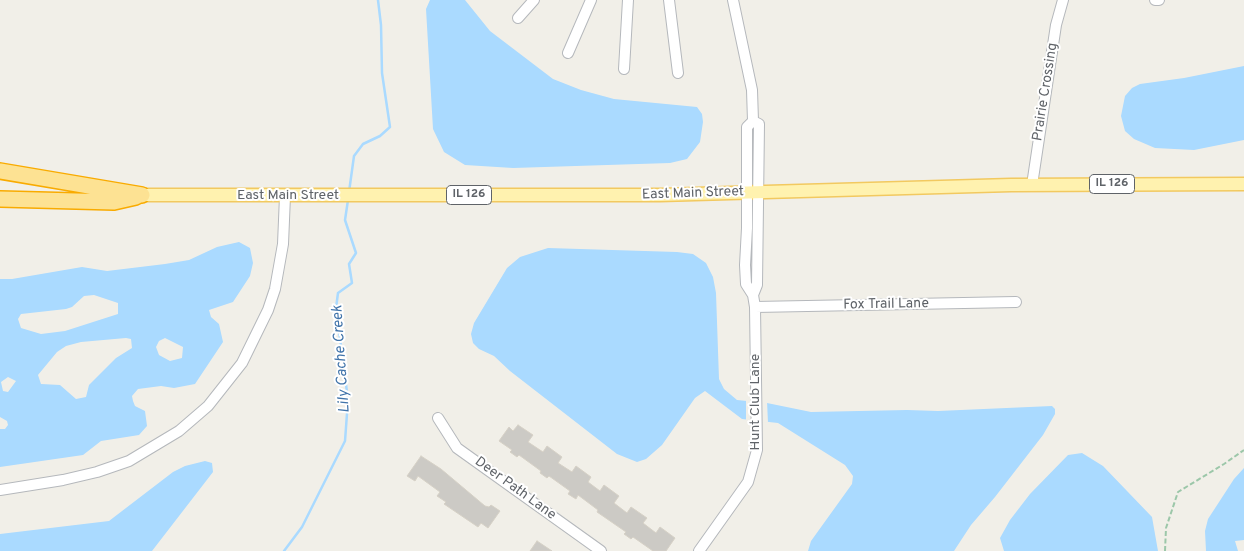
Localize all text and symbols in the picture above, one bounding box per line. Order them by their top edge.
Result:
street label: Prairie Crossing [1030,42,1062,142]
road number: IL 126 [1090,174,1134,193]
street label: East Main Street [642,184,744,204]
road number: IL 126 [446,186,492,204]
street label: East Main Street [237,188,339,204]
street label: Fox Trail Lane [843,296,929,314]
water label: Lily Cache Creek [329,305,355,413]
street label: Hunt Club Lane [748,354,764,450]
street label: Deer Path Lane [471,454,559,524]

